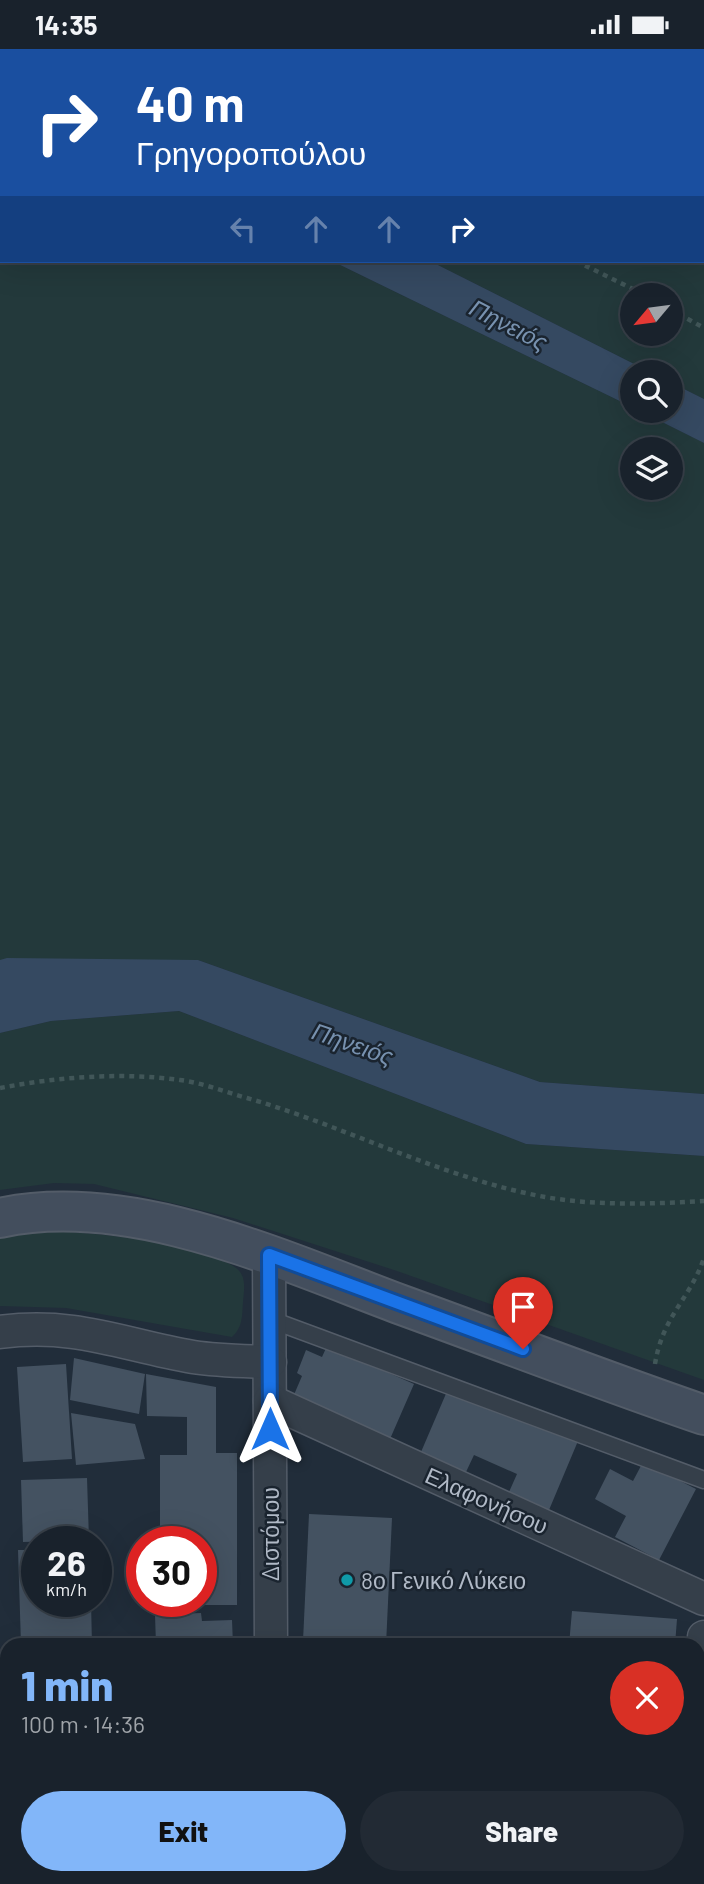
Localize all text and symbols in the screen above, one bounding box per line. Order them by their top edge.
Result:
text: 14:35 [35,9,97,40]
text: 40 m [136,73,244,132]
icon: right [21,77,112,168]
text: Γρηγοροπούλου [136,133,366,171]
icon: left [224,210,262,248]
icon: ahead [297,210,335,248]
icon: ahead [370,210,408,248]
icon: right [443,210,481,248]
north arrow [620,283,682,347]
map controls [620,283,683,500]
water label: Πηνειός [465,292,553,356]
button: search [620,360,683,423]
button: layers [620,437,683,500]
water label: Πηνειός [309,1016,398,1070]
pin [493,1277,553,1349]
icon: arrive [504,1288,542,1326]
position arrow [233,1392,307,1466]
street label: Ελαφονήσου [421,1460,553,1540]
street label: Διστόμου [256,1487,284,1581]
speed limit sign: 30 [126,1526,217,1617]
text: 26 [47,1541,86,1583]
place label: 8ο Γενικό Λύκειο [361,1566,526,1594]
marker: 8ο Γενικό Λύκειο [339,1572,355,1588]
text: km/h [46,1578,87,1600]
text: 1 min [21,1659,113,1709]
button: close [610,1661,684,1735]
text: 100 m · 14:36 [21,1710,145,1738]
button: Exit [21,1791,346,1871]
button: Share [360,1791,684,1871]

